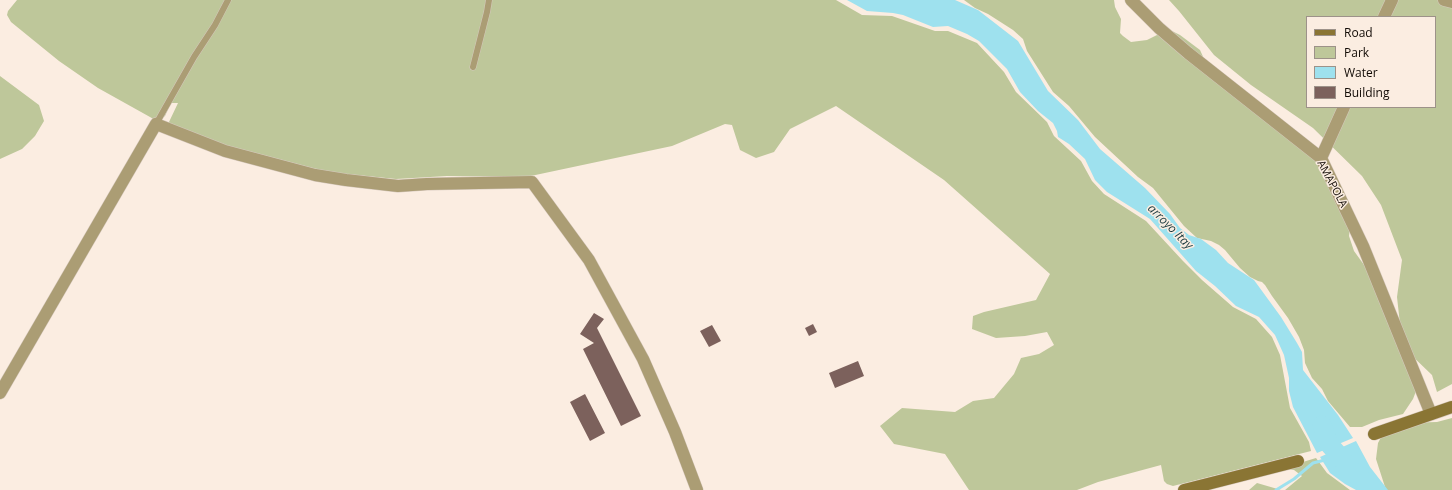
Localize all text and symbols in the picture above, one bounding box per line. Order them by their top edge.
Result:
legend [1306,16,1436,108]
text: Road [1344,24,1373,41]
text: Park [1344,44,1369,61]
text: Water [1344,64,1378,81]
text: Building [1344,84,1389,101]
street label: AMAPOLA [1314,158,1350,210]
water label: arroyo Itay [1144,201,1196,253]

